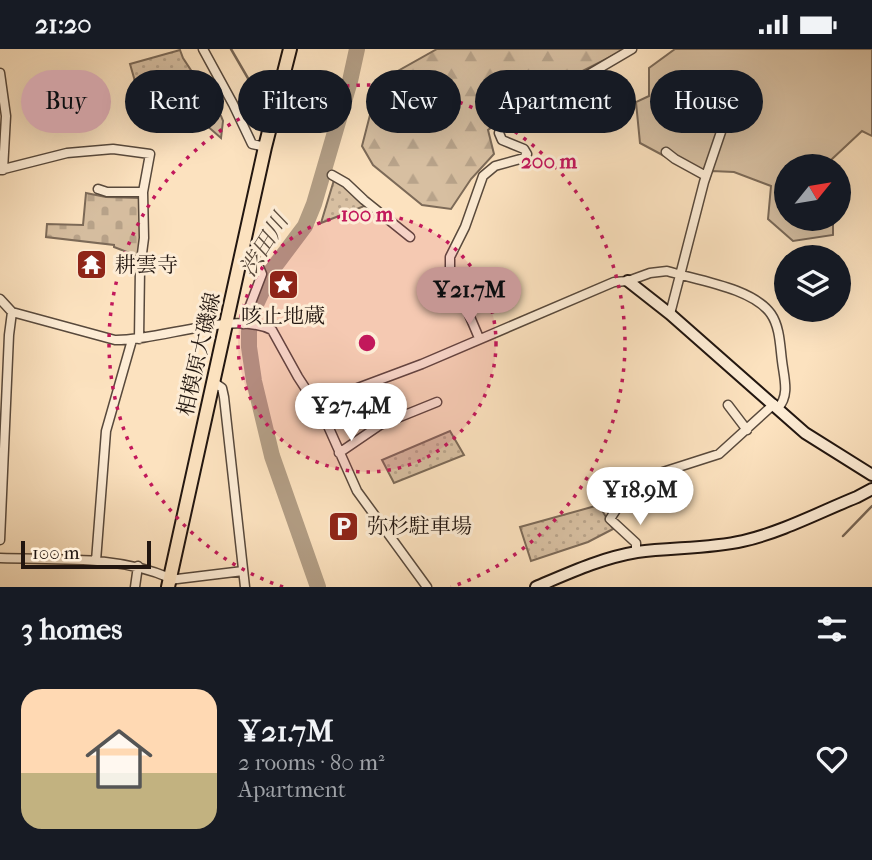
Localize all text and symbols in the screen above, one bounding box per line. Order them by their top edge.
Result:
text: 21:20 [35,9,92,40]
chip: Buy [21,70,111,133]
chip: Rent [125,70,224,133]
chip: Filters [238,70,352,133]
chip: New [366,70,461,133]
chip: Apartment [475,70,636,133]
chip: House [650,70,763,133]
text: 200 m [521,149,578,173]
north arrow [774,154,850,231]
map controls [774,154,851,322]
text: 100 m [341,202,394,226]
water label: 渋田川 [234,206,295,281]
button: layers [774,245,851,322]
temple icon: 耕雲寺 [75,248,109,282]
place label: 耕雲寺 [115,253,178,277]
place icon: 咳止地蔵 [266,267,300,301]
pin: ¥21.7M [412,267,526,327]
text: ¥21.7M [432,276,506,303]
street label: 相模原大磯線 [173,290,225,418]
place label: 咳止地蔵 [241,304,325,328]
centre of rings [355,331,379,355]
pin: ¥27.4M [294,383,408,443]
text: ¥27.4M [311,392,391,419]
pin: ¥18.9M [583,468,697,527]
text: ¥18.9M [603,476,677,503]
parking icon: 弥杉駐車場 [327,509,361,543]
place label: 弥杉駐車場 [367,514,472,538]
scale bar [21,538,150,570]
text: 100 m [32,542,80,564]
icon: filters [813,610,851,648]
text: 3 homes [21,612,122,647]
text: ¥21.7M [238,714,333,749]
icon: home [77,717,161,801]
icon: heart [813,740,851,778]
text: 2 rooms · 80 m² [238,749,385,776]
text: Apartment [238,776,346,803]

